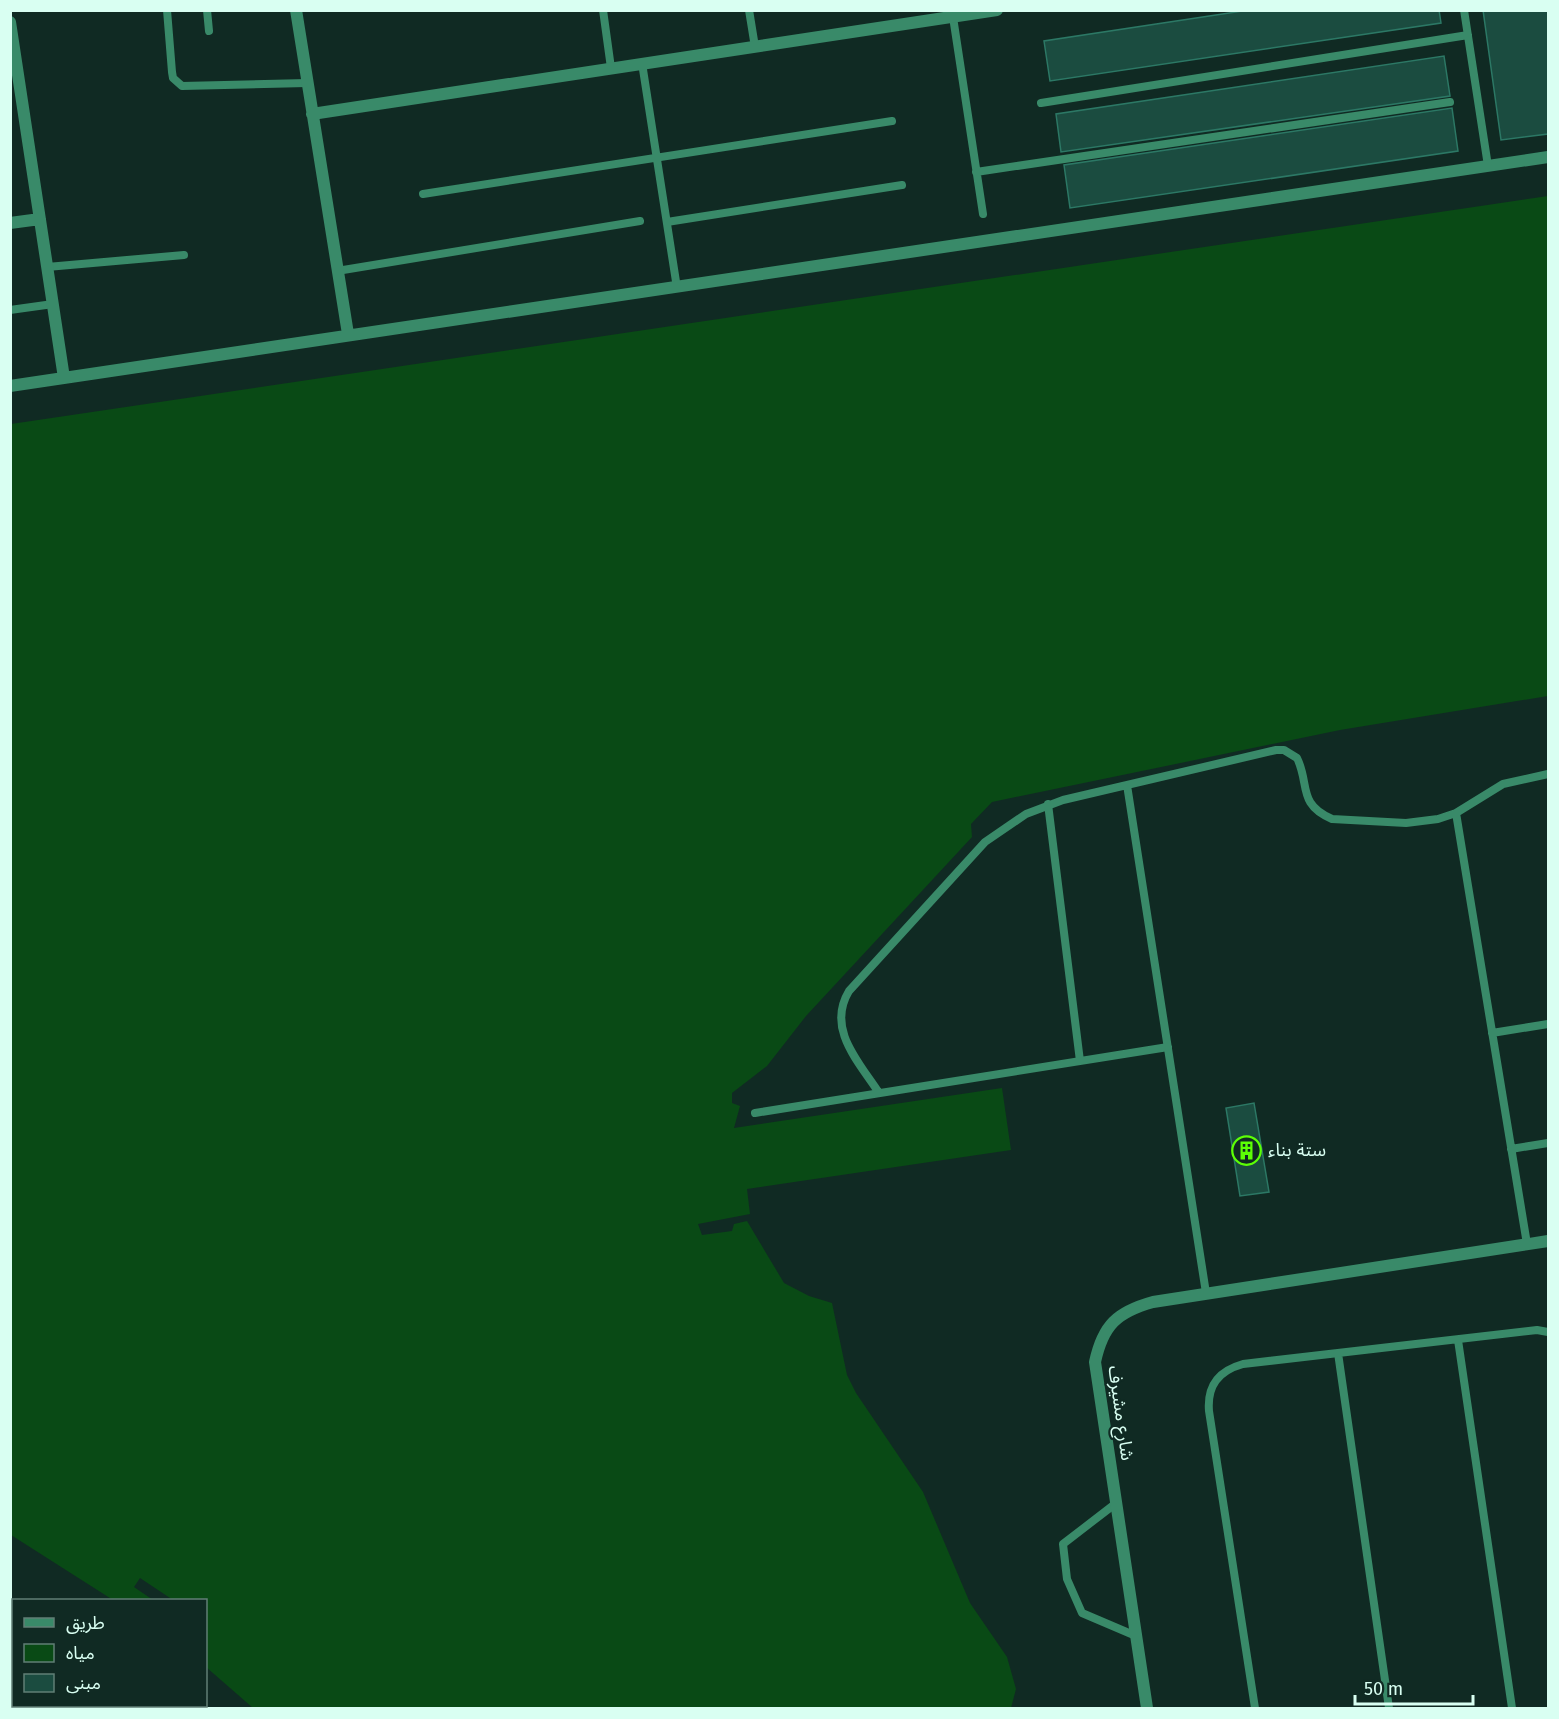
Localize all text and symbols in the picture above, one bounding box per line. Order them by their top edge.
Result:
building icon: ستة بناء [1231,1134,1263,1166]
place label: ستة بناء [1268,1139,1326,1161]
street label: شارع مشيرف [1100,1364,1139,1462]
legend [12,1599,207,1707]
text: طريق [66,1612,105,1634]
text: مياه [66,1642,95,1664]
scale bar [1355,1668,1474,1706]
text: مبنى [66,1672,101,1694]
text: 50 m [1364,1678,1403,1700]

